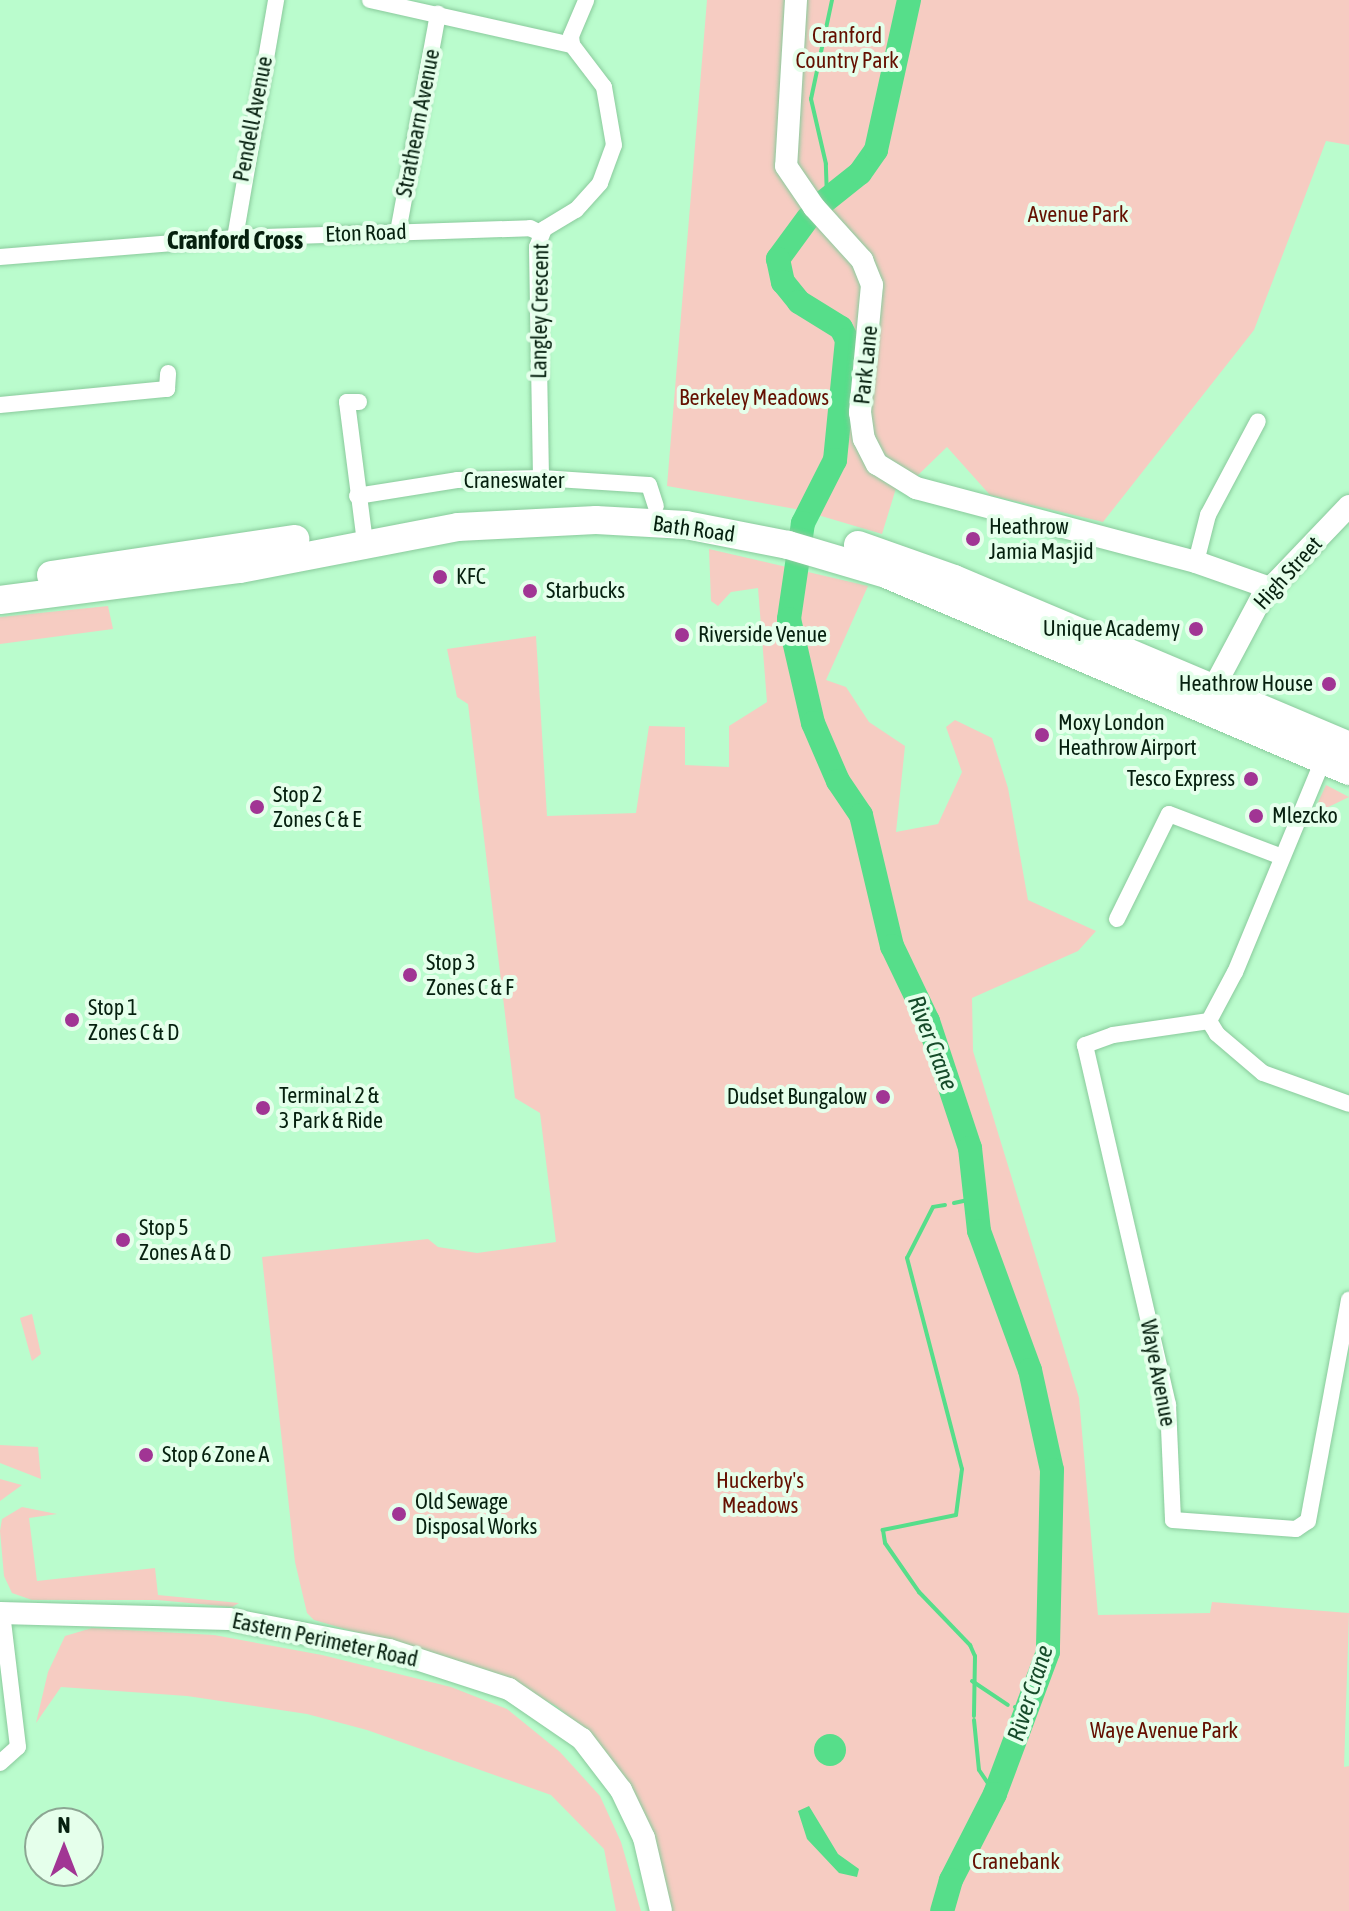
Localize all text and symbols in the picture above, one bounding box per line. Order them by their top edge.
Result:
park label: Cranford Country Park [795,22,899,74]
street label: Strathearn Avenue [391,47,445,199]
street label: Pendell Avenue [228,54,278,184]
park label: Avenue Park [1028,202,1128,228]
street label: Eton Road [325,218,407,248]
district label: Cranford Cross [167,225,303,257]
street label: Langley Crescent [526,243,554,379]
street label: Park Lane [849,324,883,406]
park label: Berkeley Meadows [679,385,829,411]
street label: Craneswater [464,468,564,494]
street label: Bath Road [651,510,737,548]
place label: Heathrow Jamia Masjid [989,513,1094,564]
marker: Heathrow Jamia Masjid [964,530,982,548]
street label: High Street [1248,531,1328,615]
place label: KFC [456,564,486,590]
marker: KFC [431,568,449,586]
place label: Starbucks [546,578,625,604]
marker: Starbucks [521,582,539,600]
place label: Unique Academy [1043,616,1180,642]
marker: Unique Academy [1187,620,1205,638]
place label: Riverside Venue [698,622,827,648]
marker: Riverside Venue [673,626,691,644]
place label: Heathrow House [1179,671,1313,697]
marker: Heathrow House [1320,675,1338,693]
place label: Moxy London Heathrow Airport [1058,709,1196,760]
marker: Moxy London Heathrow Airport [1033,726,1051,744]
place label: Tesco Express [1127,766,1235,792]
marker: Tesco Express [1242,770,1260,788]
place label: Stop 2 Zones C & E [273,781,361,832]
marker: Stop 2 Zones C & E [248,798,266,816]
place label: Mlezcko [1272,803,1338,829]
marker: Mlezcko [1247,807,1265,825]
place label: Stop 3 Zones C & F [426,949,514,1000]
marker: Stop 3 Zones C & F [401,966,419,984]
water label: River Crane [902,991,964,1095]
place label: Stop 1 Zones C & D [88,994,179,1046]
marker: Stop 1 Zones C & D [63,1011,81,1029]
place label: Terminal 2 & 3 Park & Ride [279,1082,383,1134]
place label: Dudset Bungalow [727,1084,867,1110]
marker: Dudset Bungalow [874,1088,892,1106]
marker: Terminal 2 & 3 Park & Ride [254,1099,272,1117]
place label: Stop 5 Zones A & D [139,1214,231,1266]
marker: Stop 5 Zones A & D [114,1231,132,1249]
street label: Waye Avenue [1135,1317,1181,1429]
place label: Stop 6 Zone A [162,1442,269,1468]
marker: Stop 6 Zone A [137,1446,155,1464]
park label: Huckerby's Meadows [716,1467,804,1518]
place label: Old Sewage Disposal Works [415,1488,537,1540]
marker: Old Sewage Disposal Works [390,1505,408,1523]
street label: Eastern Perimeter Road [230,1607,420,1673]
water label: River Crane [1001,1641,1059,1745]
park label: Waye Avenue Park [1090,1718,1238,1744]
north arrow [24,1807,104,1887]
text: N [58,1812,70,1838]
park label: Cranebank [972,1849,1060,1875]

